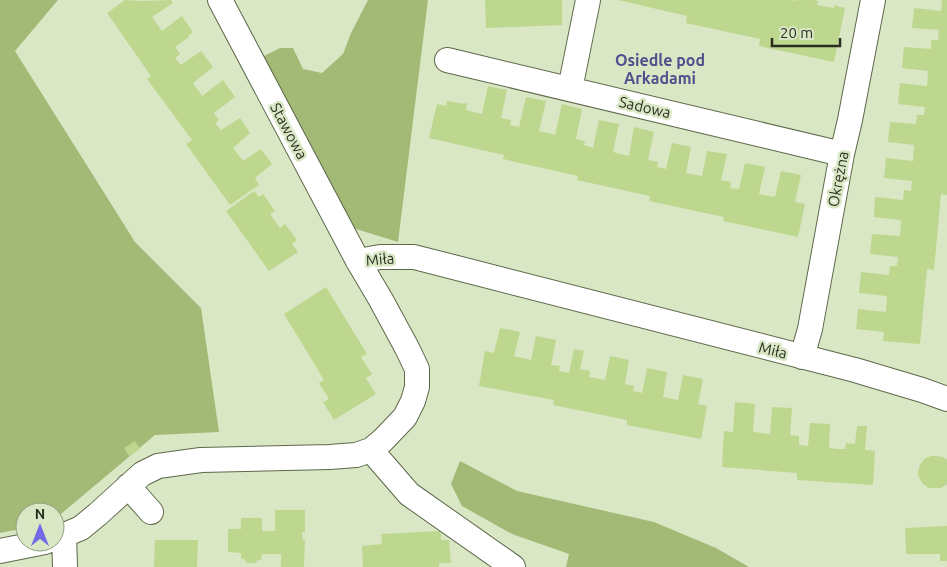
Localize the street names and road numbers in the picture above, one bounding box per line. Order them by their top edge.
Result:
street label: Sadowa [618,93,672,121]
street label: Stawowa [267,100,311,162]
street label: Okrężna [824,150,852,208]
street label: Miła [365,249,395,269]
street label: Miła [757,338,789,362]

